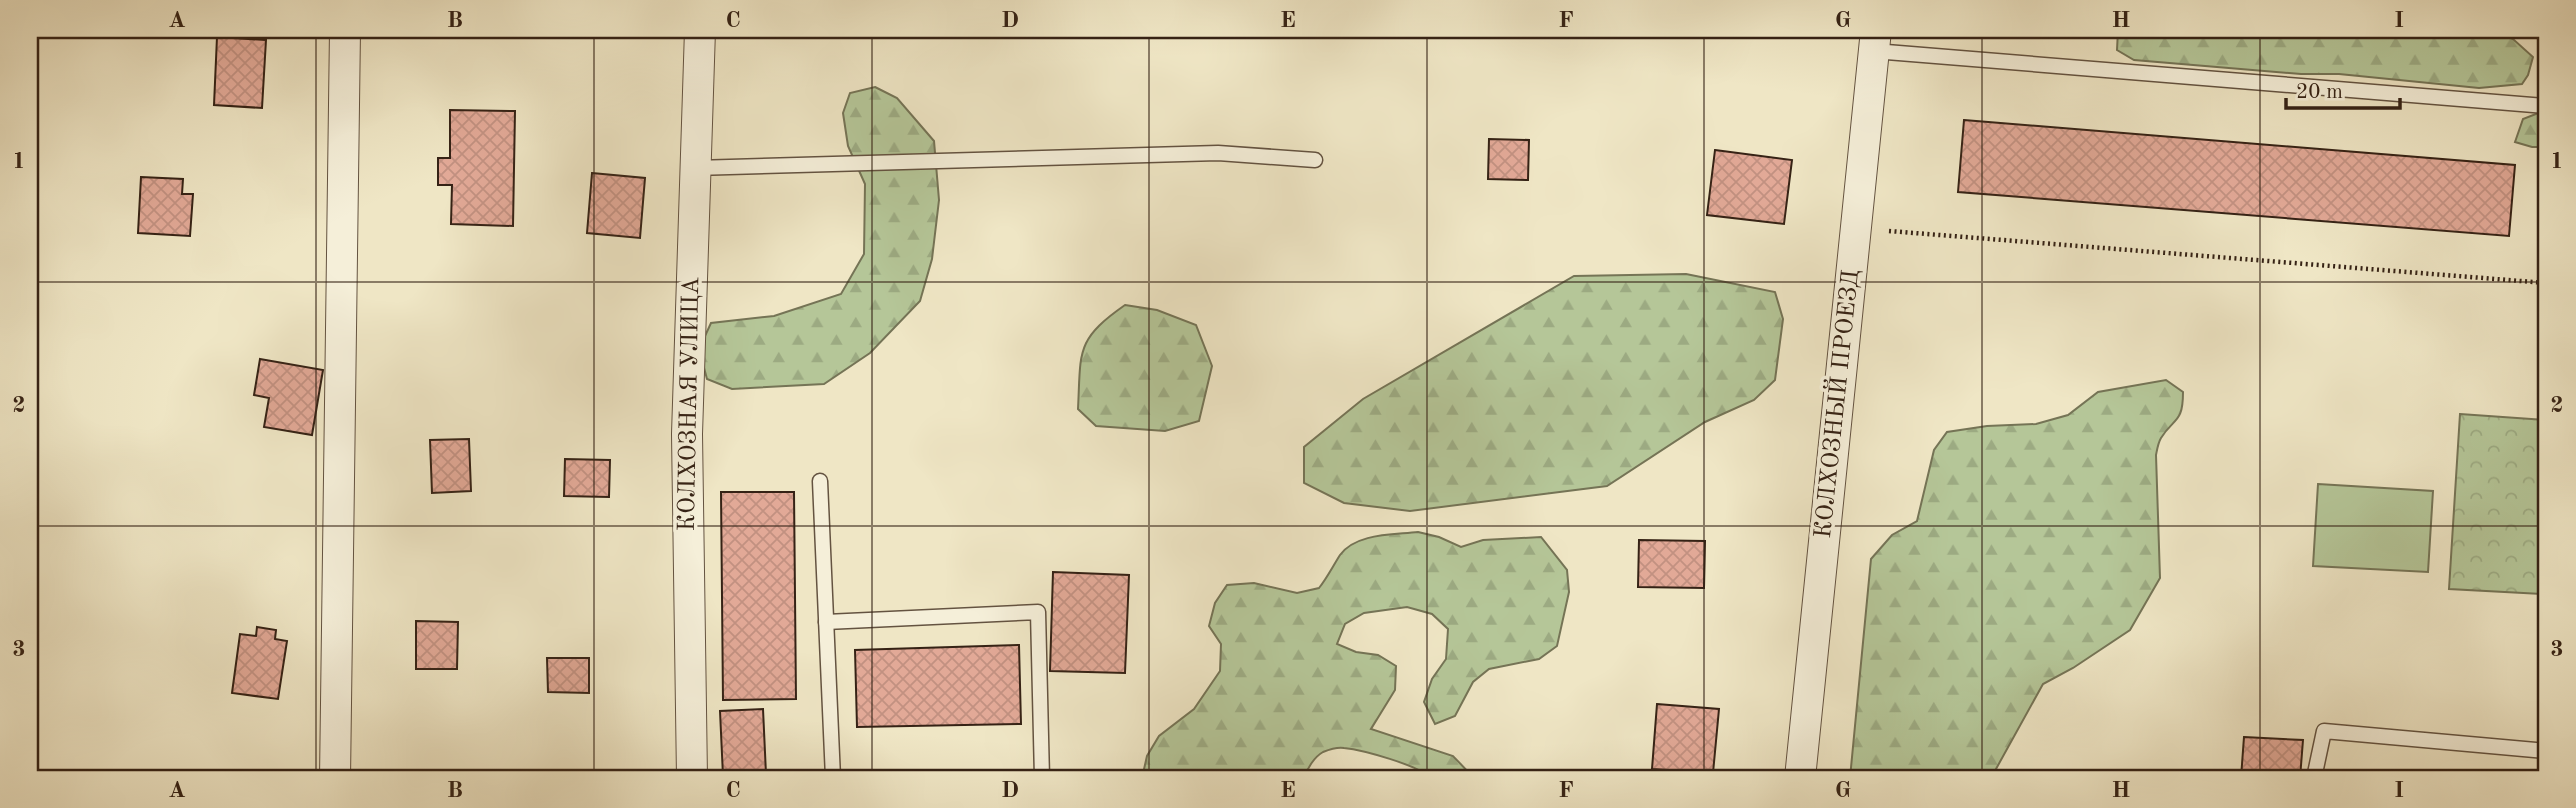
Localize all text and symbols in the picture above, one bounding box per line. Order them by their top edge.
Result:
text: A [168,9,186,32]
text: B [447,9,463,32]
text: C [725,9,741,32]
text: D [1001,9,1019,32]
text: E [1280,9,1296,32]
text: F [1558,9,1574,32]
text: G [1835,9,1851,32]
text: H [2112,9,2130,32]
text: I [2394,9,2404,32]
scale bar [2286,66,2399,110]
text: 20 m [2296,82,2343,103]
text: 1 [12,150,26,173]
text: 1 [2550,150,2564,173]
street label: КОЛХОЗНЫЙ ПРОЕЗД [1807,268,1864,540]
street label: КОЛХОЗНАЯ УЛИЦА [676,276,704,532]
text: 2 [12,394,26,417]
text: 2 [2550,394,2564,417]
text: 3 [12,638,26,661]
text: 3 [2550,638,2564,661]
text: A [168,779,186,802]
text: B [447,779,463,802]
text: C [725,779,741,802]
text: D [1001,779,1019,802]
text: E [1280,779,1296,802]
text: F [1558,779,1574,802]
text: G [1835,779,1851,802]
text: H [2112,779,2130,802]
text: I [2394,779,2404,802]

